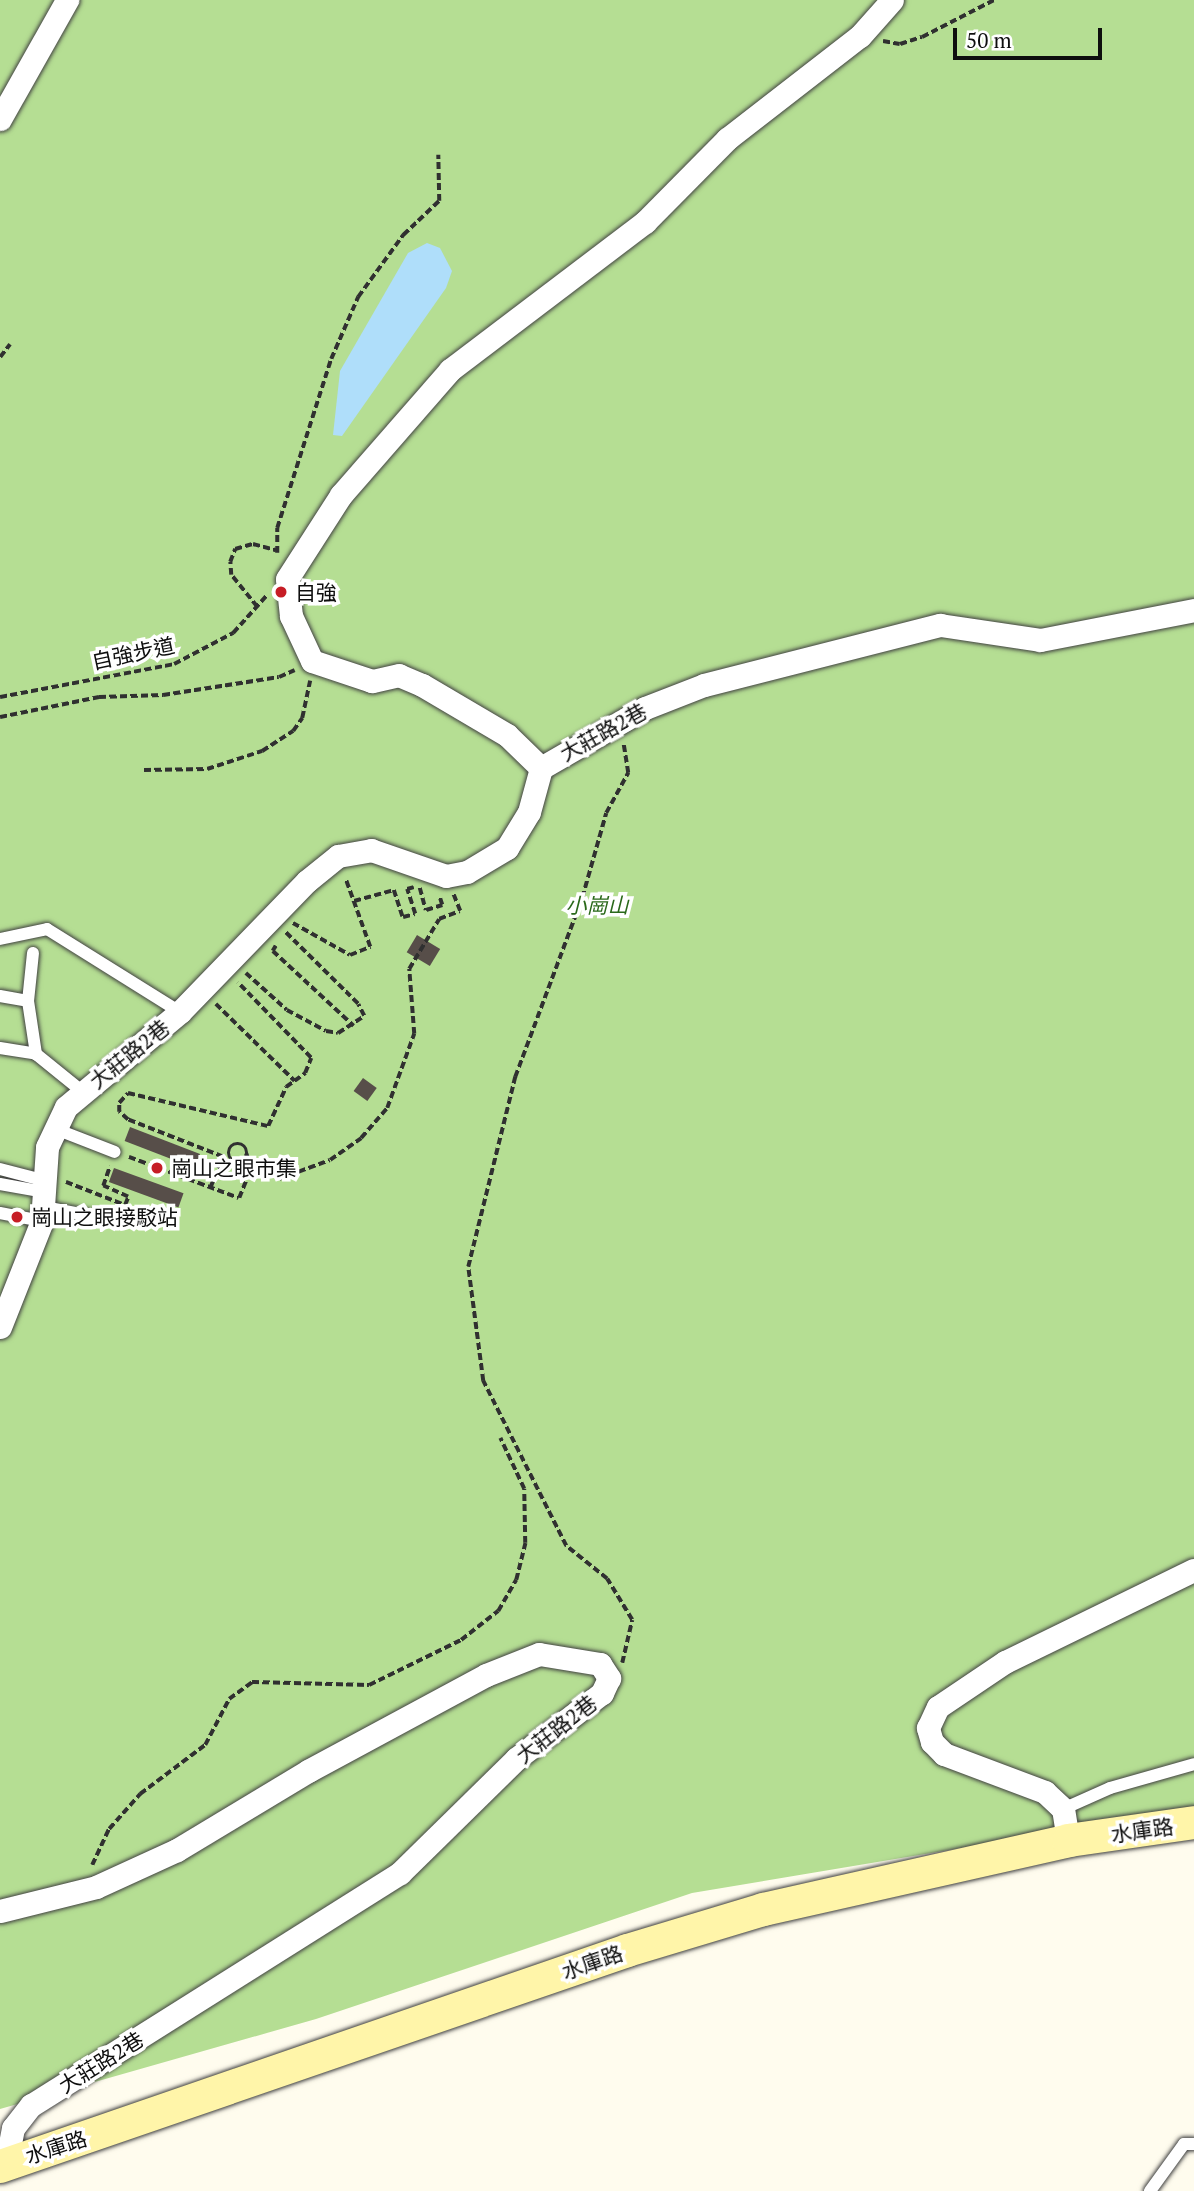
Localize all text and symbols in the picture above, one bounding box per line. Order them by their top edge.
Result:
scale bar [956,14,1105,58]
text: 50 m [966,26,1012,54]
place label: 自強 [295,579,337,605]
marker: 自強 [273,584,289,600]
street label: 自強步道 [89,632,177,674]
street label: 大莊路2巷 [555,698,651,766]
park label: 小崗山 [566,892,628,918]
street label: 大莊路2巷 [84,1014,174,1094]
place label: 崗山之眼市集 [171,1155,297,1181]
marker: 崗山之眼市集 [149,1160,165,1176]
place label: 崗山之眼接駁站 [31,1204,178,1230]
marker: 崗山之眼接駁站 [9,1209,25,1225]
street label: 大莊路2巷 [511,1690,601,1768]
street label: 水庫路 [1109,1813,1175,1847]
street label: 水庫路 [558,1940,626,1984]
street label: 大莊路2巷 [54,2026,148,2098]
street label: 水庫路 [22,2125,90,2169]

